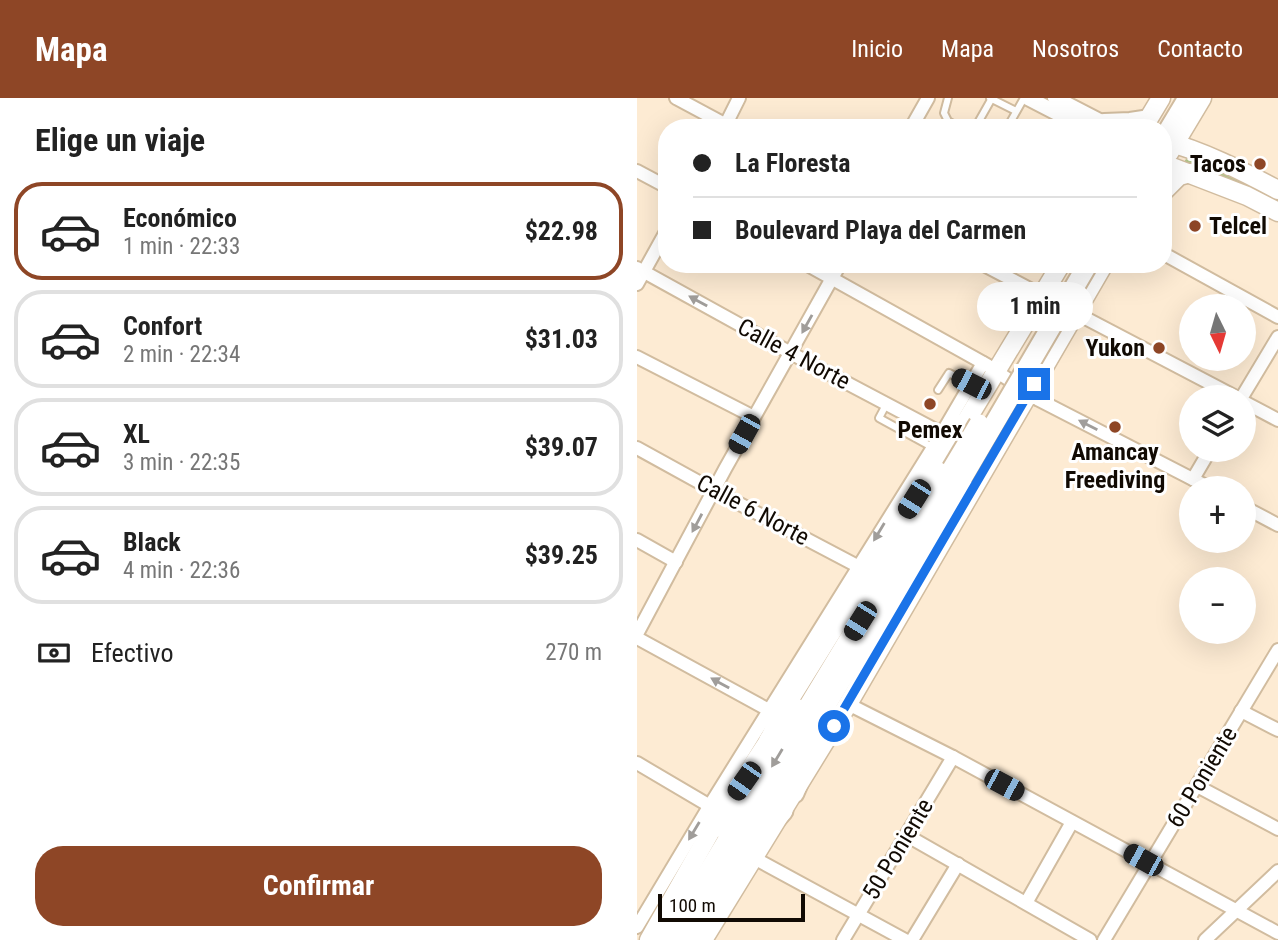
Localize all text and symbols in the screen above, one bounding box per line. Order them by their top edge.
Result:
text: Mapa [35,30,107,69]
text: Inicio [851,35,903,63]
text: Mapa [941,35,994,63]
text: Nosotros [1032,35,1119,63]
text: Contacto [1157,35,1243,63]
text: Elige un viaje [35,121,205,159]
text: La Floresta [735,148,850,178]
place label: Tacos [1190,150,1246,178]
marker: Tacos [1252,156,1268,172]
icon: car [39,200,102,263]
text: Económico [123,203,237,233]
place label: Telcel [1209,212,1267,240]
text: Boulevard Playa del Carmen [735,215,1026,245]
text: $22.98 [525,216,598,246]
marker: Telcel [1187,218,1203,234]
text: 1 min · 22:33 [123,233,240,260]
callout: 1 min [976,282,1092,331]
text: 1 min [1009,293,1061,320]
north arrow [1179,294,1257,371]
map controls [1179,294,1256,644]
one-way arrow [688,295,708,307]
icon: car [39,308,102,371]
text: Confort [123,311,202,341]
street label: Calle 4 Norte [733,313,855,395]
one-way arrow [801,314,813,334]
text: $31.03 [525,324,598,354]
place label: Yukon [1085,334,1145,362]
marker: Yukon [1151,340,1167,356]
text: 2 min · 22:34 [123,341,240,368]
car [948,365,995,403]
route end [1018,368,1050,400]
button: layers [1179,385,1256,462]
marker: Pemex [922,396,938,412]
car [725,411,764,457]
icon: car [39,416,102,479]
place label: Pemex [897,416,963,444]
text: XL [123,419,150,449]
one-way arrow [1078,419,1098,431]
marker: Amancay Freediving [1107,419,1123,435]
text: $39.07 [525,432,598,462]
place label: Amancay Freediving [1065,438,1165,494]
text: 3 min · 22:35 [123,449,240,476]
street label: Calle 6 Norte [692,469,814,551]
car [894,476,935,522]
button: + [1179,476,1256,553]
one-way arrow [691,513,703,533]
one-way arrow [873,522,886,541]
icon: car [39,524,102,587]
text: Black [123,527,181,557]
text: $39.25 [525,540,598,570]
text: 4 min · 22:36 [123,557,240,584]
button: − [1179,567,1256,644]
car [840,598,881,644]
icon: cash [35,634,73,672]
text: Efectivo [91,638,173,668]
text: 270 m [545,639,602,666]
one-way arrow [710,677,730,689]
route start [818,710,850,742]
street label: 60 Poniente [1161,721,1243,833]
one-way arrow [770,748,783,767]
car [724,758,765,804]
car [981,766,1028,804]
street label: 50 Poniente [857,793,939,905]
one-way arrow [688,821,700,840]
car [1120,841,1167,879]
button: Confirmar [35,846,602,926]
scale bar [658,891,805,923]
text: 100 m [669,894,716,917]

